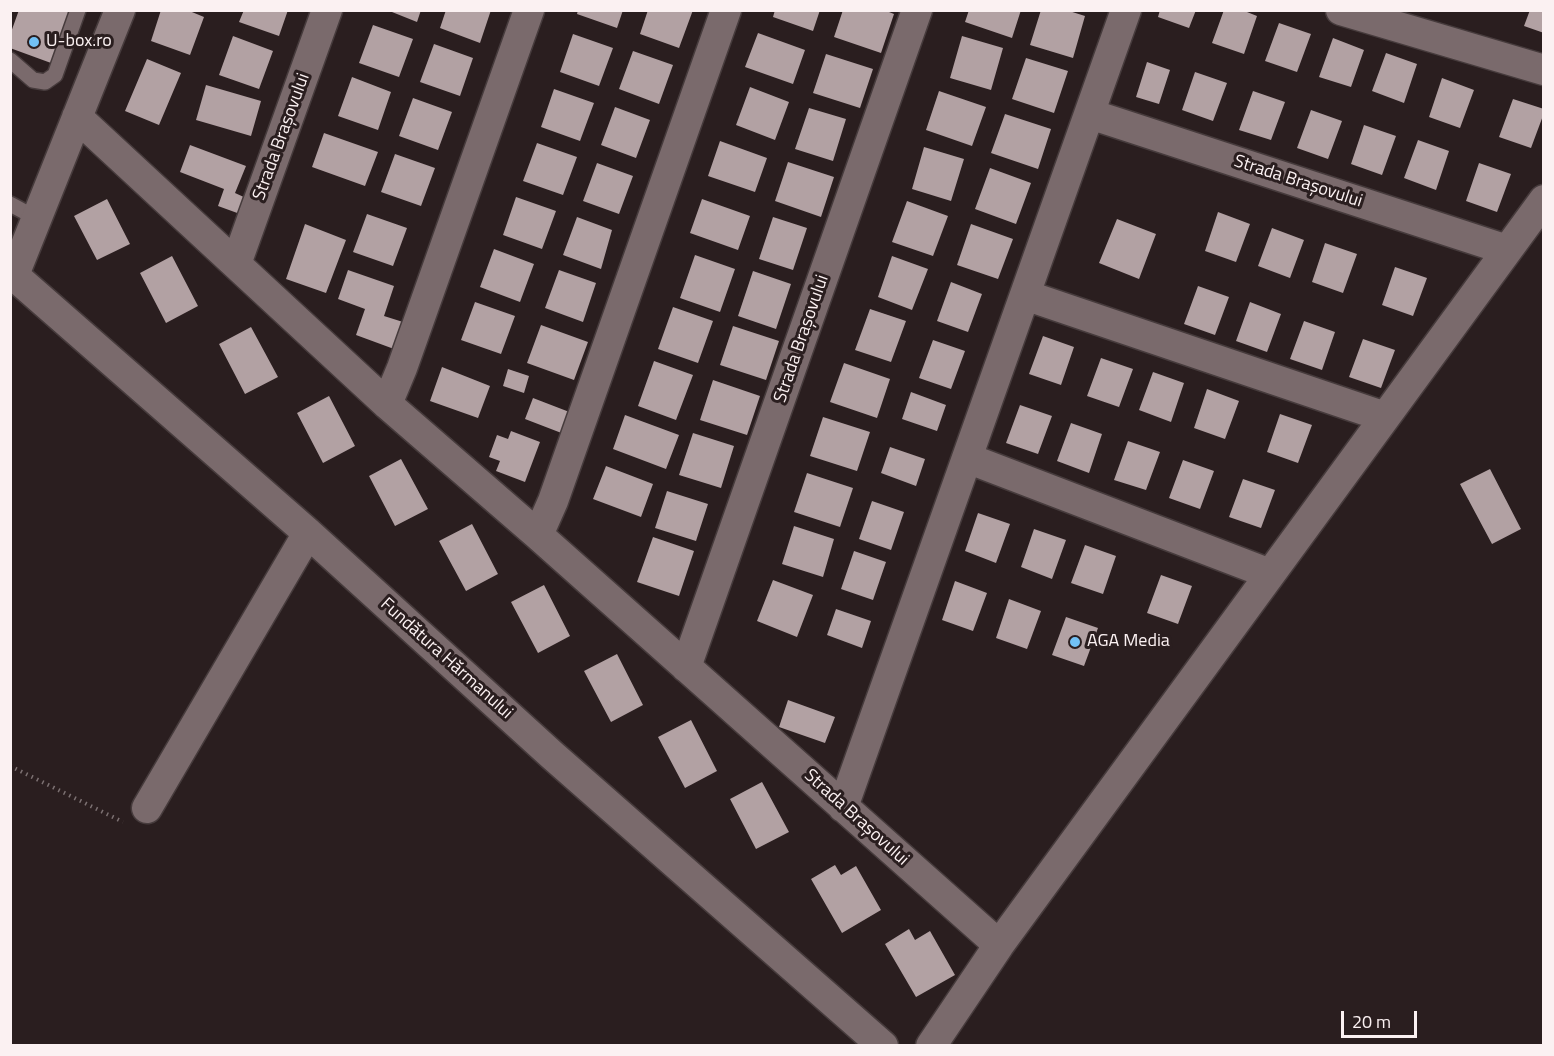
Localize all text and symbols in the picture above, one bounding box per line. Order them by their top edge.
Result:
place label: U-box.ro [46,31,112,53]
marker: U-box.ro [27,35,41,49]
street label: Strada Brașovului [249,71,315,203]
street label: Strada Brașovului [1231,151,1365,213]
street label: Strada Brașovului [770,272,834,406]
street label: Fundătura Hărmanului [375,594,517,724]
place label: AGA Media [1087,631,1170,653]
marker: AGA Media [1068,635,1082,649]
street label: Strada Brașovului [799,765,913,871]
scale bar [1344,999,1420,1037]
text: 20 m [1352,1008,1391,1035]

